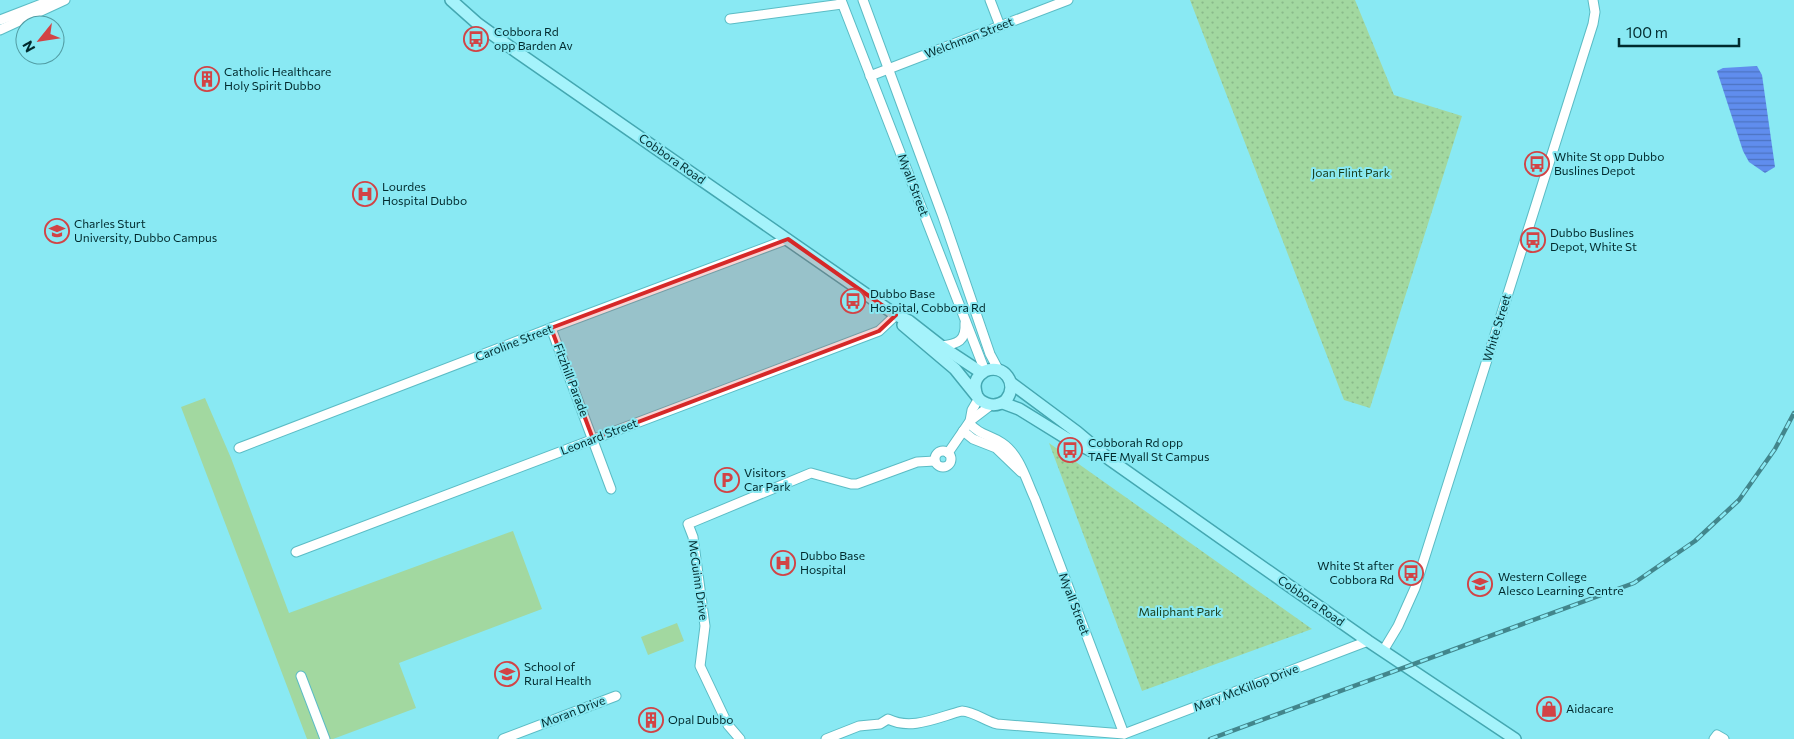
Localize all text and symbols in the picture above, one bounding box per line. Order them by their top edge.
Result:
street label: Welchman Street [923,14,1015,60]
north arrow [15,15,65,65]
scale bar [1619,15,1739,47]
text: 100 m [1626,23,1668,41]
place label: Cobbora Rd opp Barden Av [494,24,573,52]
bus stop icon: Cobbora Rd opp Barden Av [463,26,489,52]
text: N [18,38,38,56]
place label: Catholic Healthcare Holy Spirit Dubbo [224,64,331,92]
building icon: Catholic Healthcare Holy Spirit Dubbo [194,66,220,92]
street label: Cobbora Road [637,130,709,186]
place label: White St opp Dubbo Buslines Depot [1554,149,1664,177]
street label: Myall Street [896,151,932,218]
bus stop icon: White St opp Dubbo Buslines Depot [1524,151,1550,177]
park label: Joan Flint Park [1312,165,1391,180]
place label: Lourdes Hospital Dubbo [382,179,467,207]
hospital icon: Lourdes Hospital Dubbo [352,181,378,207]
place label: Charles Sturt University, Dubbo Campus [74,216,217,244]
school or university icon: Charles Sturt University, Dubbo Campus [44,218,70,244]
place label: Dubbo Buslines Depot, White St [1550,225,1637,253]
bus stop icon: Dubbo Buslines Depot, White St [1520,227,1546,253]
place label: Dubbo Base Hospital, Cobbora Rd [870,286,986,314]
bus stop icon: Dubbo Base Hospital, Cobbora Rd [840,288,866,314]
street label: White Street [1479,292,1513,363]
street label: Caroline Street [473,321,554,363]
street label: Fitzhill Parade [552,341,592,418]
street label: Leonard Street [558,415,639,457]
place label: Cobborah Rd opp TAFE Myall St Campus [1088,435,1209,463]
bus stop icon: Cobborah Rd opp TAFE Myall St Campus [1057,437,1083,463]
place label: Visitors Car Park [744,465,791,493]
parking icon: Visitors Car Park [714,467,740,493]
street label: McGuinn Drive [686,539,712,621]
place label: Dubbo Base Hospital [800,548,865,576]
hospital icon: Dubbo Base Hospital [770,550,796,576]
place label: White St after Cobbora Rd [1317,558,1394,586]
bus stop icon: White St after Cobbora Rd [1398,560,1424,586]
place label: Western College Alesco Learning Centre [1498,569,1624,597]
street label: Myall Street [1057,570,1093,637]
school or university icon: Western College Alesco Learning Centre [1467,571,1493,597]
street label: Cobbora Road [1276,572,1348,628]
park label: Maliphant Park [1138,604,1222,618]
place label: School of Rural Health [524,659,591,687]
school or university icon: School of Rural Health [494,661,520,687]
street label: Mary McKillop Drive [1191,661,1300,714]
street label: Moran Drive [539,692,607,730]
shop icon: Aidacare [1536,696,1562,722]
place label: Aidacare [1566,701,1614,715]
building icon: Opal Dubbo [638,707,664,733]
place label: Opal Dubbo [668,712,733,726]

